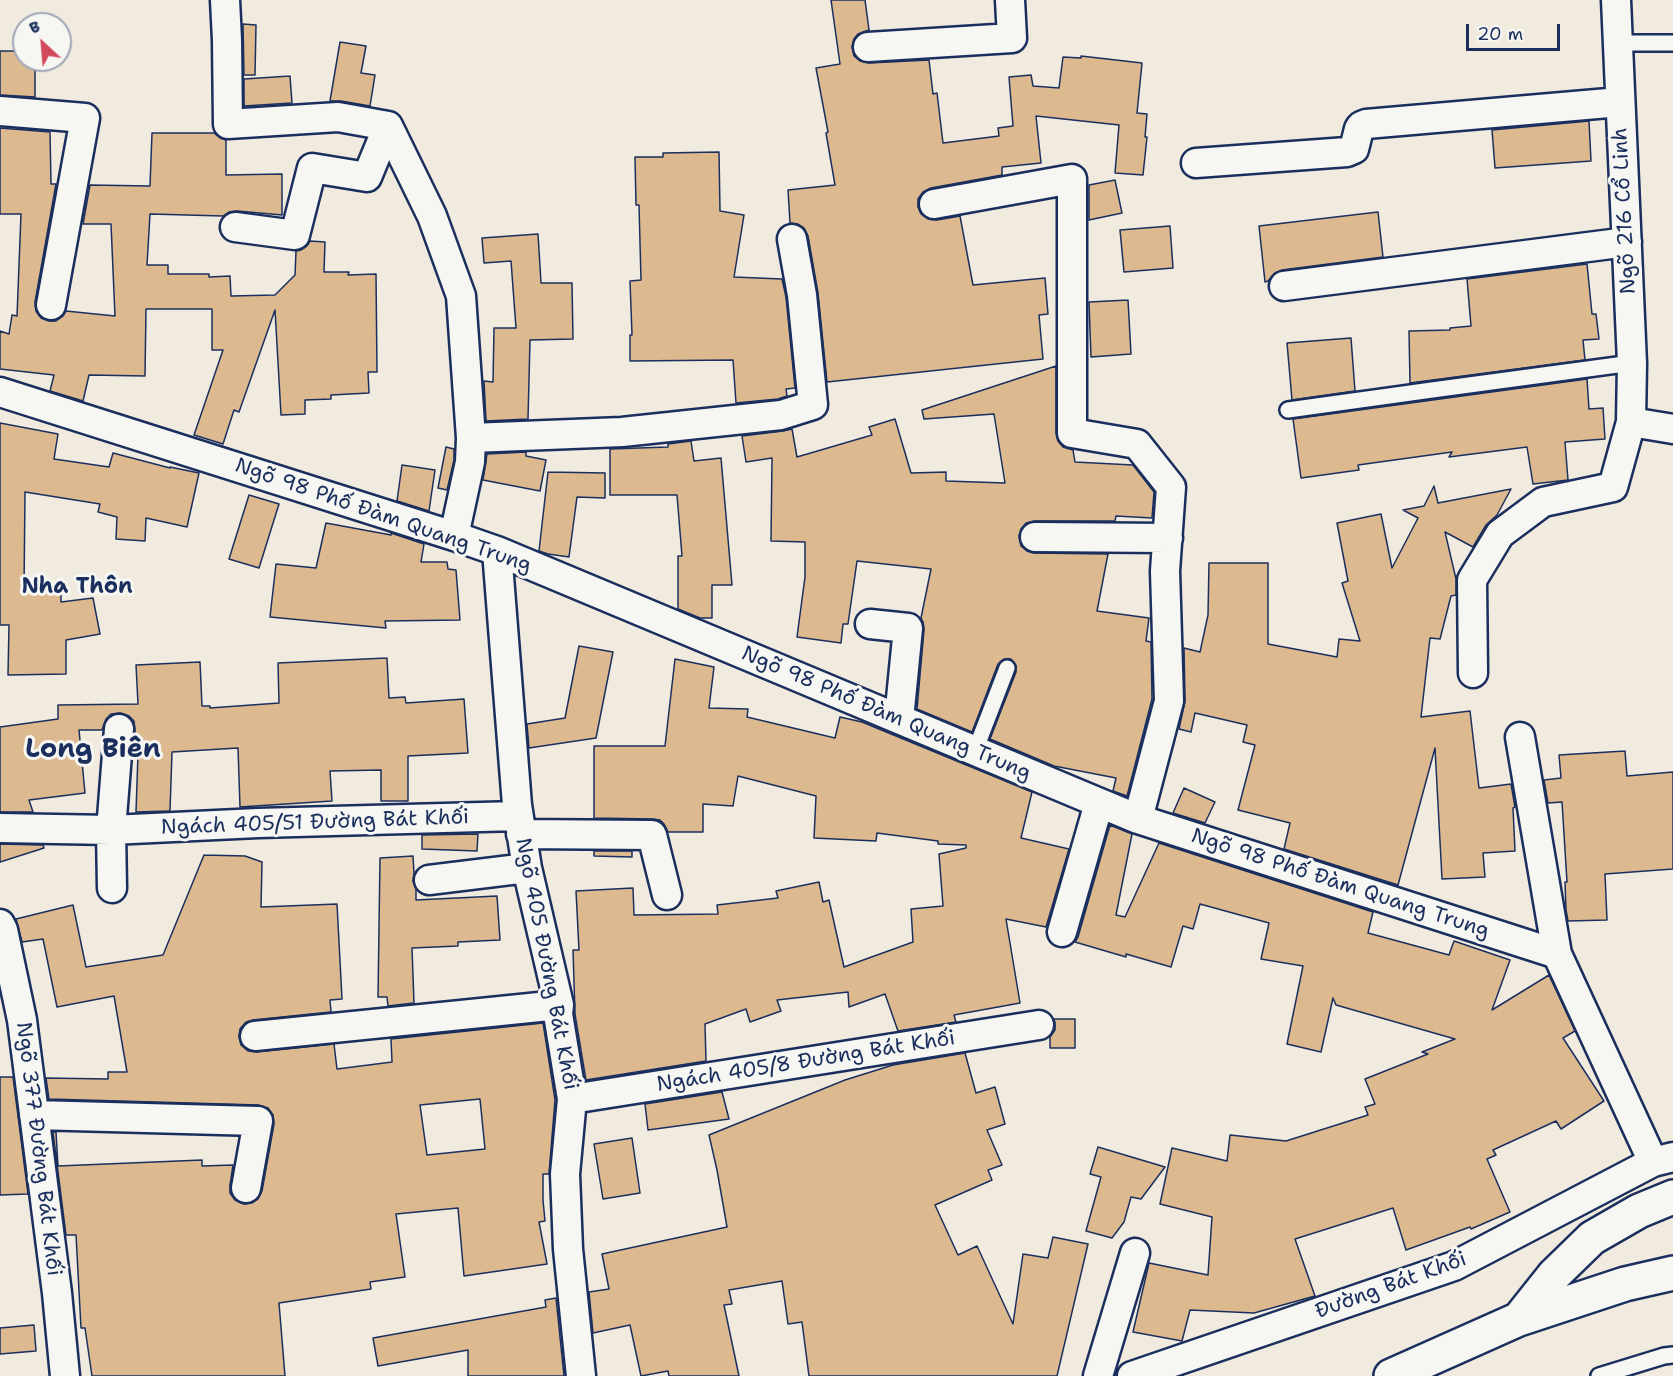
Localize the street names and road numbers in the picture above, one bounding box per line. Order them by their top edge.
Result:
street label: Ngõ 216 Cổ Linh [1608,127,1642,295]
street label: Ngõ 98 Phố Đàm Quang Trung [231,453,535,579]
street label: Ngõ 98 Phố Đàm Quang Trung [737,641,1035,787]
street label: Ngách 405/51 Đường Bát Khối [160,805,470,841]
street label: Ngõ 98 Phố Đàm Quang Trung [1188,824,1492,944]
street label: Ngõ 405 Đường Bát Khối [509,836,583,1092]
street label: Ngõ 377 Đường Bát Khối [10,1021,66,1277]
street label: Ngách 405/8 Đường Bát Khối [655,1026,957,1098]
street label: Đường Bát Khối [1312,1247,1470,1325]

